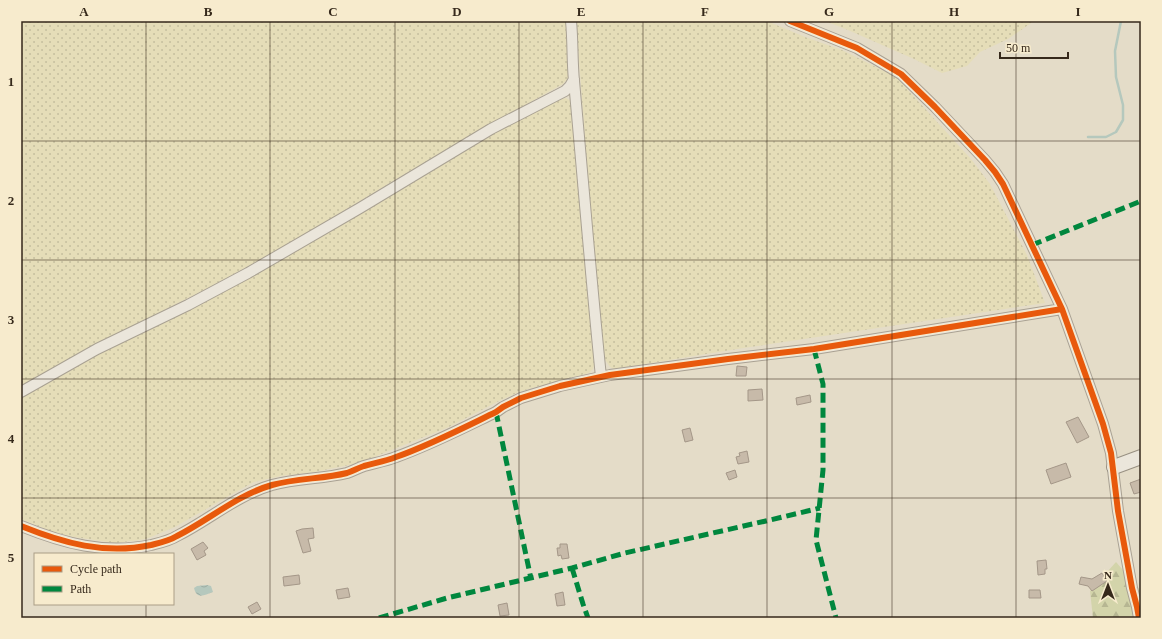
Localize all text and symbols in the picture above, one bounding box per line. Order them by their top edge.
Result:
text: A [79,4,89,19]
text: B [204,4,213,19]
text: C [328,4,338,19]
text: D [452,4,462,19]
text: E [577,4,585,19]
text: F [701,4,709,19]
text: G [824,4,834,19]
text: H [949,4,959,19]
text: I [1075,4,1081,19]
scale bar [1000,34,1068,60]
text: 50 m [1006,41,1031,55]
text: 1 [8,74,14,89]
text: 2 [8,193,14,208]
text: 3 [8,312,15,327]
text: 4 [8,431,15,446]
text: 5 [8,550,15,565]
legend [34,553,174,605]
text: Cycle path [70,562,122,576]
north arrow [1088,565,1128,605]
text: N [1104,569,1112,581]
text: Path [70,582,91,596]

